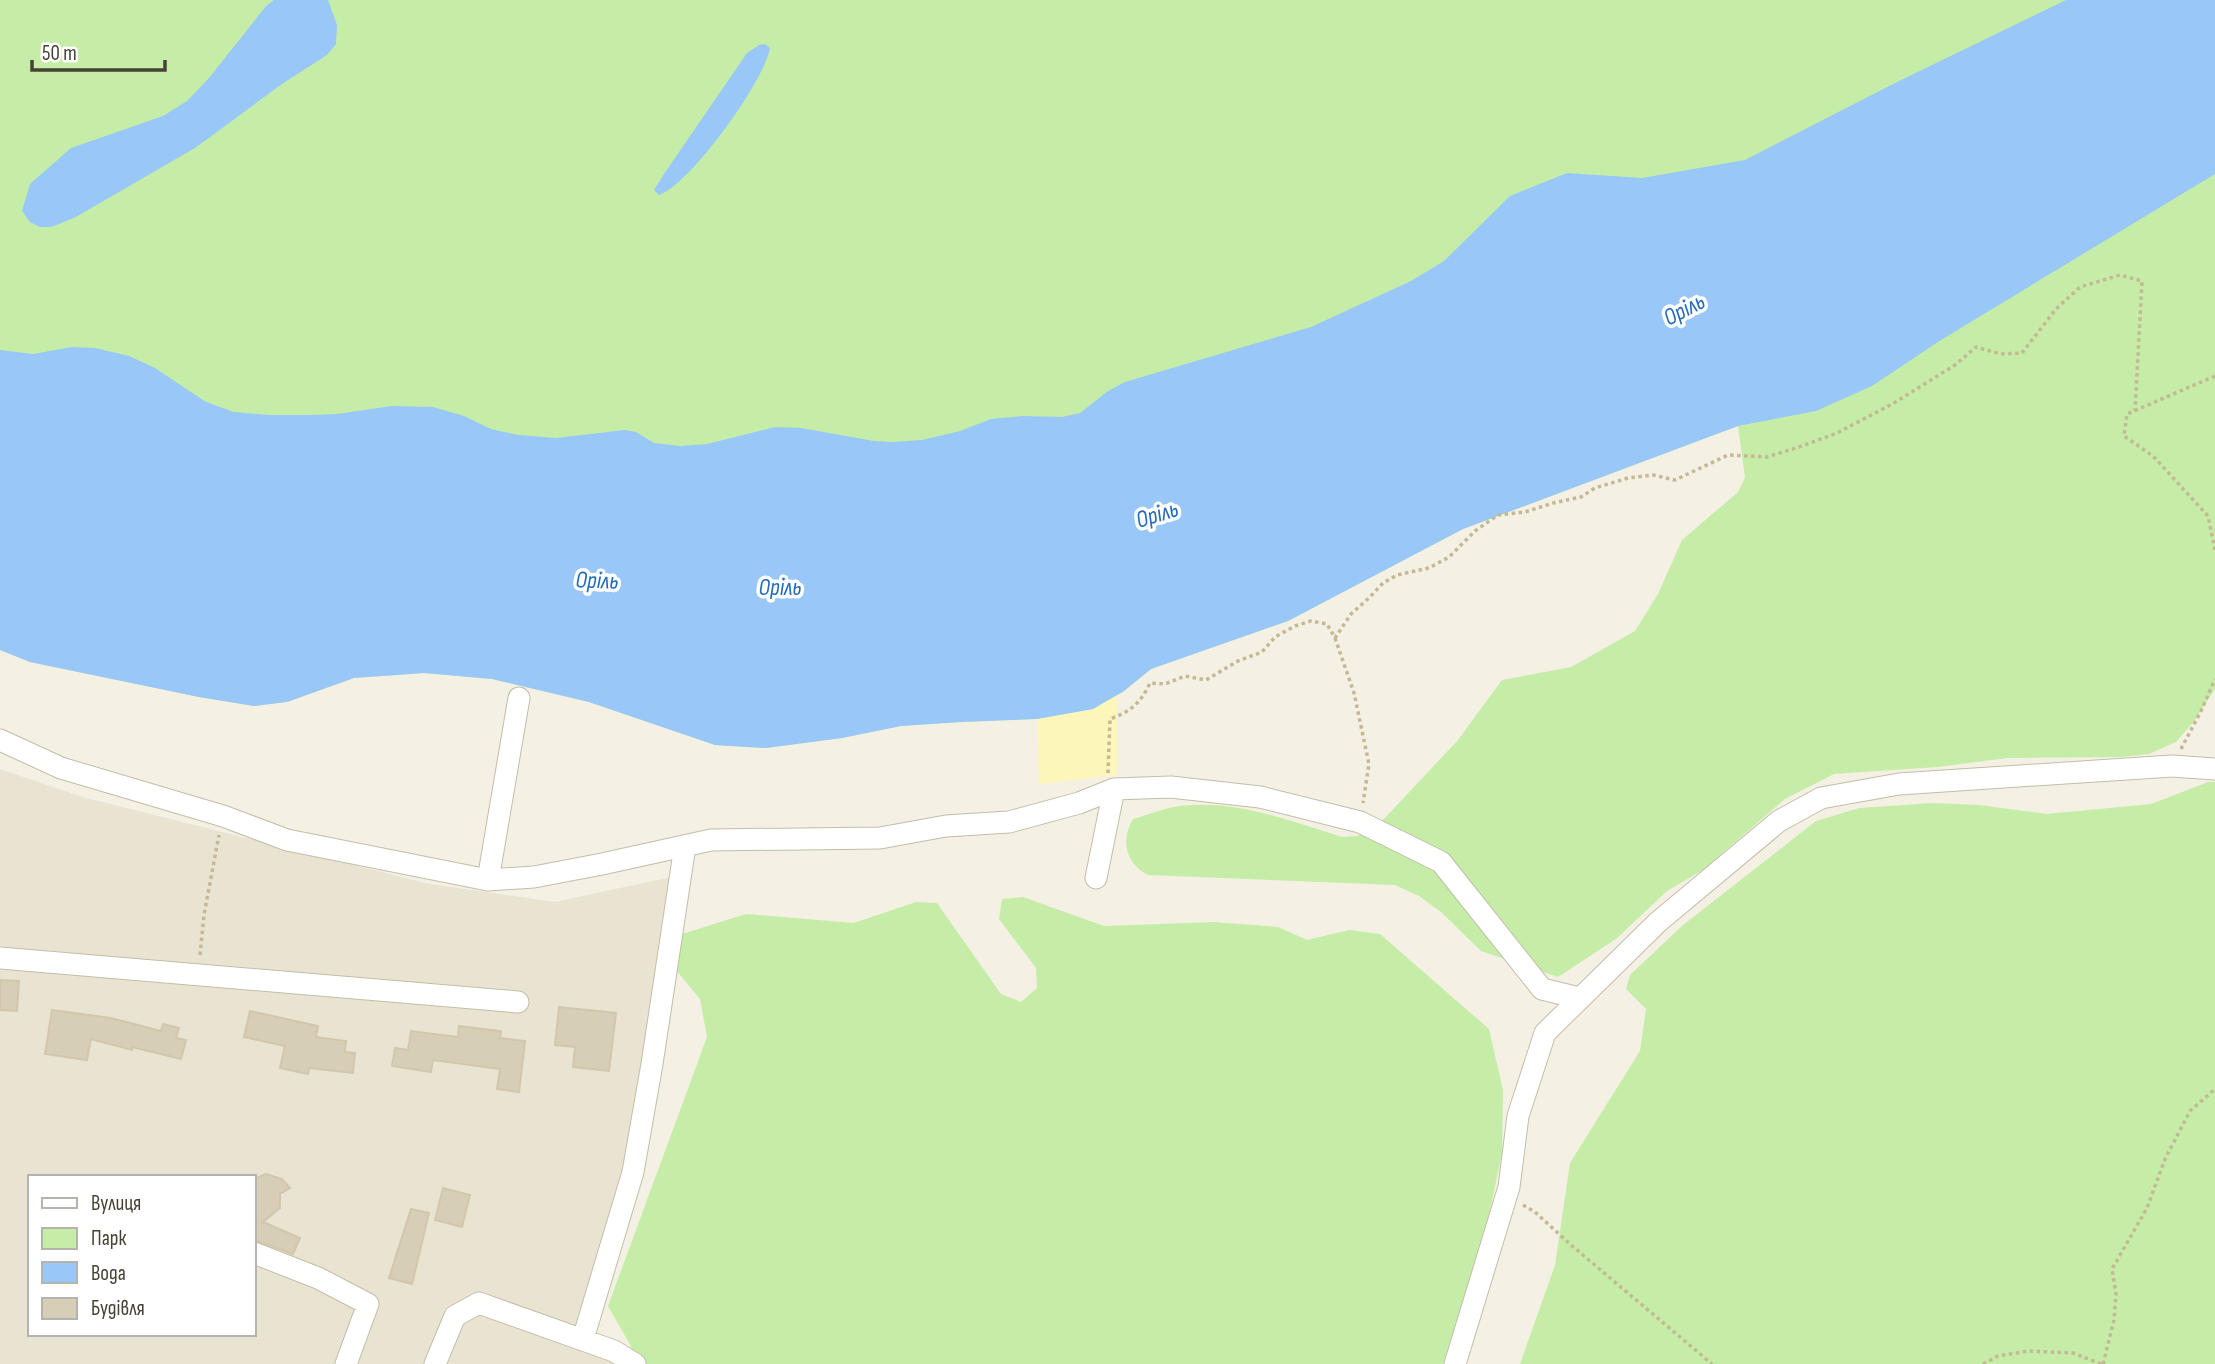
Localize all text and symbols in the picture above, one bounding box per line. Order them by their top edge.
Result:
scale bar [32,28,164,72]
text: 50 m [42,41,77,66]
water label: Оріль [1658,287,1710,332]
water label: Оріль [1132,494,1182,535]
water label: Оріль [575,565,619,596]
water label: Орiль [758,573,802,602]
legend [28,1175,256,1336]
text: Вулиця [91,1191,141,1216]
text: Парк [91,1226,126,1251]
text: Вода [91,1261,126,1286]
text: Будівля [91,1296,145,1321]

